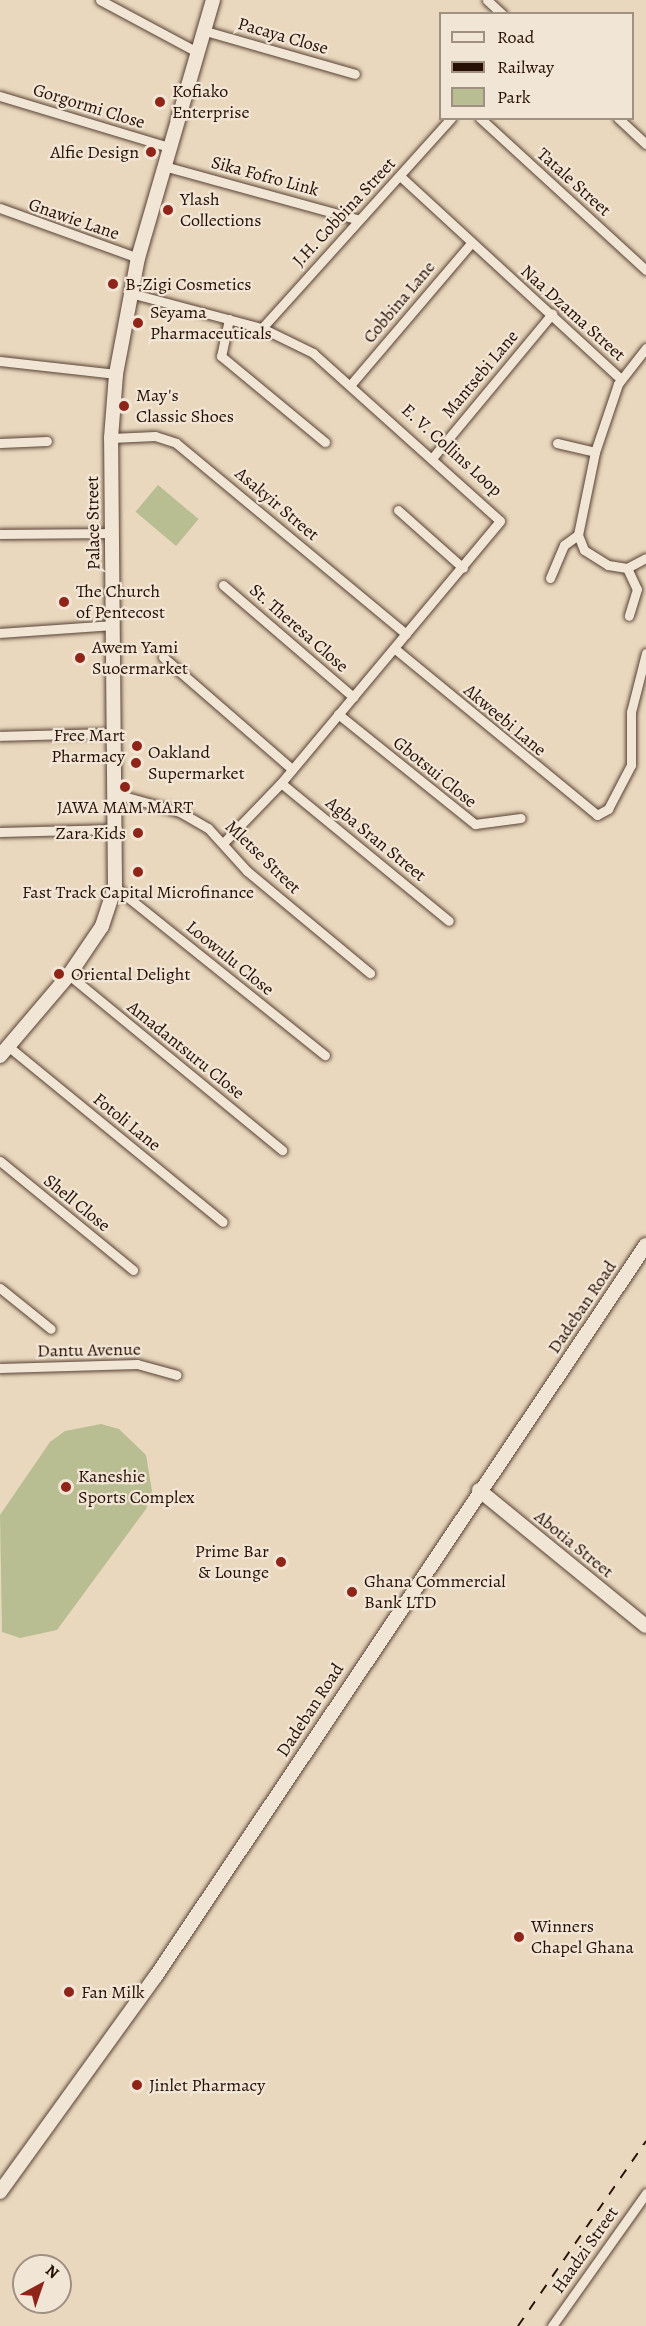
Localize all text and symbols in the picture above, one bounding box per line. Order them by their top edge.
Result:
legend [439,12,634,120]
street label: Pacaya Close [235,13,331,59]
text: Road [497,25,534,49]
text: Railway [497,55,554,79]
street label: Gorgormi Close [30,79,148,133]
place label: Kofiako Enterprise [172,81,250,124]
text: Park [497,85,531,109]
marker: Kofiako Enterprise [153,95,167,109]
place label: Alfie Design [50,141,139,163]
street label: Tatale Street [533,143,615,221]
marker: Alfie Design [144,145,158,159]
street label: Sika Fofro Link [209,151,321,201]
street label: J.H. Cobbina Street [288,153,400,271]
place label: Ylash Collections [180,189,261,232]
street label: Gnawie Lane [26,193,122,245]
marker: Ylash Collections [161,203,175,217]
street label: Cobbina Lane [358,257,440,347]
street label: Naa Dzama Street [516,260,630,366]
place label: B-Zigi Cosmetics [125,273,252,295]
marker: B-Zigi Cosmetics [106,277,120,291]
place label: Seyama Pharmaceuticals [150,302,272,344]
marker: Seyama Pharmaceuticals [131,316,145,330]
street label: Mantsebi Lane [437,326,523,422]
place label: May's Classic Shoes [136,385,234,428]
marker: May's Classic Shoes [117,399,131,413]
street label: E. V. Collins Loop [397,399,507,501]
street label: Asakyir Street [231,463,323,545]
street label: Palace Street [81,476,105,570]
street label: St. Theresa Close [245,579,353,677]
place label: The Church of Pentecost [76,581,165,624]
marker: The Church of Pentecost [57,595,71,609]
place label: Awem Yami Suoermarket [92,637,188,680]
marker: Awem Yami Suoermarket [73,651,87,665]
street label: Akweebi Lane [459,679,551,761]
place label: Free Mart Pharmacy [51,725,125,768]
street label: Gbotsui Close [389,732,481,812]
marker: Free Mart Pharmacy [130,739,144,753]
place label: Oakland Supermarket [148,742,245,784]
marker: Oakland Supermarket [129,756,143,770]
marker: JAWA MAM MART [118,780,132,794]
street label: Agba Sran Street [321,792,431,886]
place label: JAWA MAM MART [57,796,193,818]
street label: Mletse Street [221,816,305,898]
place label: Zara Kids [55,822,126,844]
marker: Zara Kids [131,826,145,840]
marker: Fast Track Capital Microfinance [131,865,145,879]
place label: Fast Track Capital Microfinance [22,881,254,903]
street label: Loowulu Close [182,916,278,1000]
place label: Oriental Delight [71,963,190,985]
marker: Oriental Delight [52,967,66,981]
street label: Amadantsuru Close [123,996,249,1104]
street label: Fotoli Lane [89,1088,165,1156]
street label: Shell Close [39,1170,115,1236]
street label: Dadeban Road [543,1257,621,1357]
street label: Dantu Avenue [37,1338,141,1362]
place label: Kaneshie Sports Complex [78,1466,195,1508]
marker: Kaneshie Sports Complex [59,1480,73,1494]
street label: Abotia Street [530,1506,618,1582]
place label: Prime Bar & Lounge [195,1541,269,1584]
marker: Prime Bar & Lounge [274,1555,288,1569]
place label: Ghana Commercial Bank LTD [364,1571,506,1614]
marker: Ghana Commercial Bank LTD [345,1585,359,1599]
street label: Dadeban Road [272,1659,348,1761]
place label: Winners Chapel Ghana [531,1916,634,1958]
marker: Winners Chapel Ghana [512,1930,526,1944]
place label: Fan Milk [81,1981,145,2003]
marker: Fan Milk [62,1985,76,1999]
place label: Jinlet Pharmacy [149,2074,265,2096]
marker: Jinlet Pharmacy [130,2078,144,2092]
street label: Haadzi Street [547,2203,623,2297]
north arrow [12,2254,72,2314]
text: N [41,2260,64,2284]

